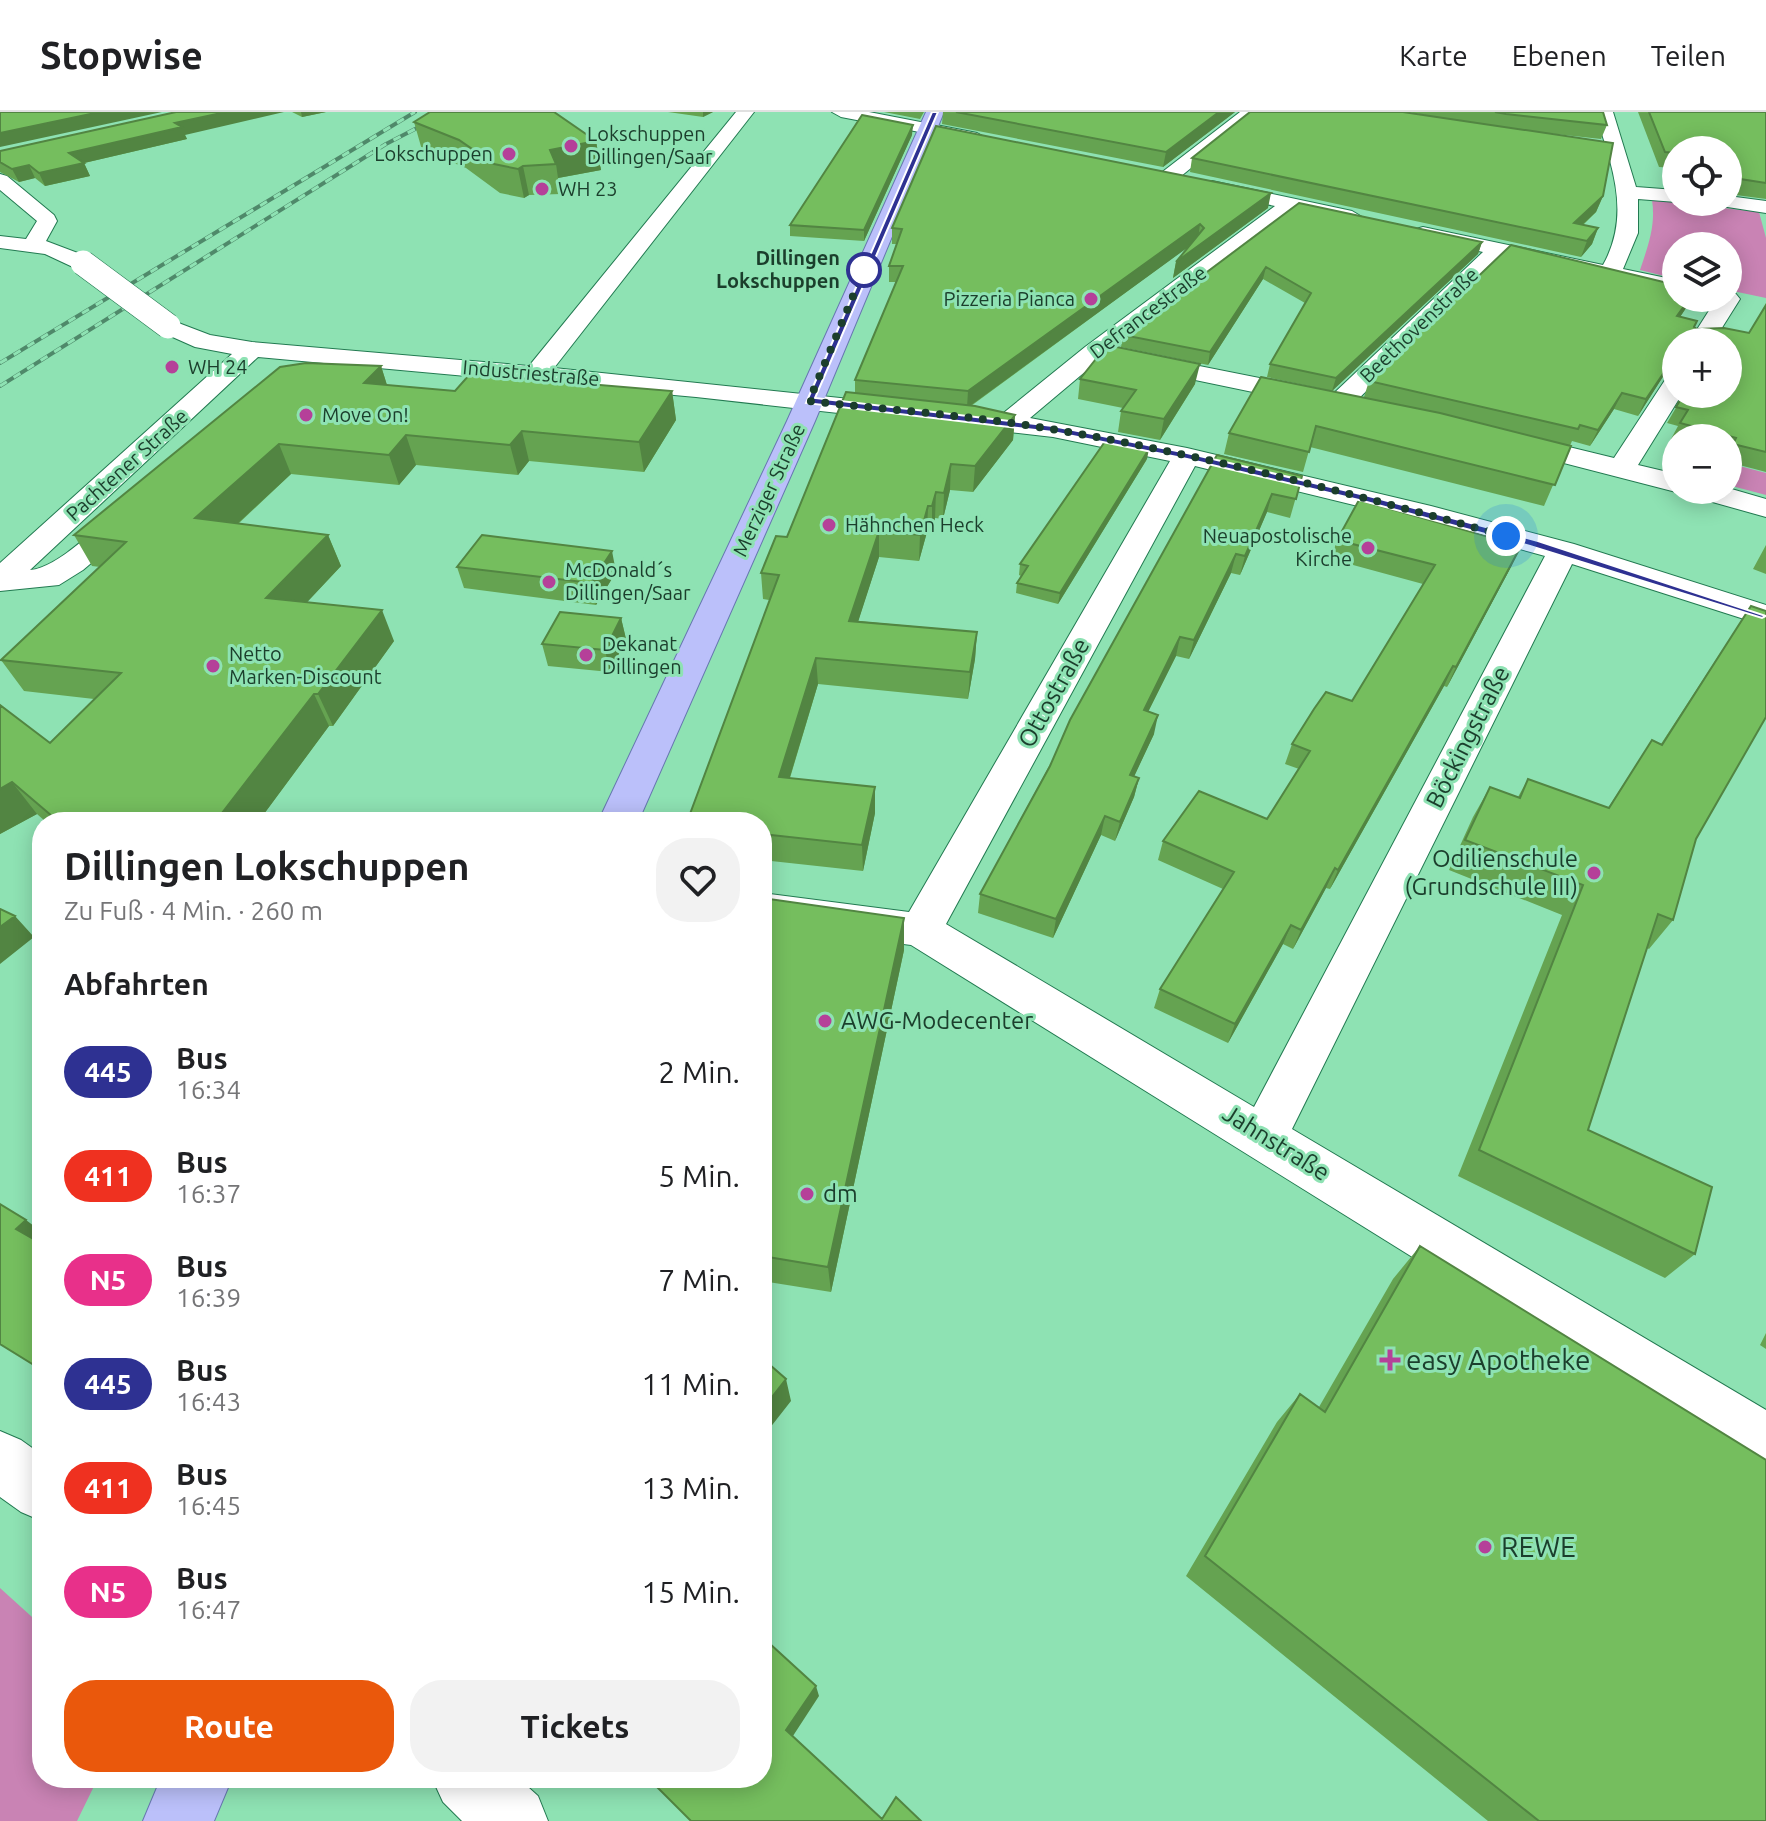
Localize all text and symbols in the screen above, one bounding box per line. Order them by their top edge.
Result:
text: Stopwise [40,34,203,76]
text: Karte [1399,40,1468,71]
text: Ebenen [1512,40,1607,71]
text: Teilen [1651,40,1726,71]
place label: Lokschuppen Dillingen/Saar [587,122,713,168]
map controls [1662,136,1742,504]
button: locate [1662,136,1742,216]
marker: Lokschuppen Dillingen/Saar [562,137,580,155]
place label: Lokschuppen [374,142,493,165]
marker: Lokschuppen [500,145,518,163]
place label: WH 23 [558,177,618,200]
marker: WH 23 [533,180,551,198]
button: layers [1662,232,1742,312]
place label: Dillingen Lokschuppen [716,246,840,292]
marker: Dillingen Lokschuppen [847,253,881,287]
street label: Defrancestraße [1085,260,1210,363]
street label: Beethovenstraße [1355,262,1483,387]
place label: Pizzeria Pianca [944,287,1075,310]
marker: Pizzeria Pianca [1082,290,1100,308]
button: + [1662,328,1742,408]
place label: WH 24 [188,355,248,378]
street label: Industriestraße [462,355,600,390]
marker: WH 24 [163,358,181,376]
place label: Move On! [322,403,409,426]
street label: Pachtener Straße [61,404,192,525]
marker: Move On! [297,406,315,424]
street label: Merziger Straße [728,420,809,560]
button: − [1662,424,1742,504]
place label: Hähnchen Heck [845,513,984,536]
marker: Hähnchen Heck [820,516,838,534]
your location [1486,516,1526,556]
place label: Neuapostolische Kirche [1203,524,1352,570]
marker: Neuapostolische Kirche [1359,539,1377,557]
place label: McDonald´s Dillingen/Saar [565,558,691,604]
marker: McDonald´s Dillingen/Saar [540,573,558,591]
place label: Dekanat Dillingen [602,632,682,678]
street label: Ottostraße [1013,634,1095,752]
place label: Netto Marken-Discount [229,642,382,688]
marker: Dekanat Dillingen [577,646,595,664]
marker: Netto Marken-Discount [204,657,222,675]
street label: Böckingstraße [1420,662,1515,812]
button: heart [656,838,740,922]
text: Dillingen Lokschuppen [64,845,469,887]
place label: Odilienschule (Grundschule III) [1404,845,1578,900]
marker: Odilienschule (Grundschule III) [1585,864,1603,882]
text: Zu Fuß · 4 Min. · 260 m [64,896,323,925]
text: Abfahrten [64,967,209,1001]
place label: AWG-Modecenter [841,1007,1033,1034]
marker: AWG-Modecenter [816,1012,834,1030]
text: Bus [176,1041,228,1075]
text: 2 Min. [658,1055,740,1089]
text: 445 [84,1056,132,1087]
text: 16:34 [176,1075,241,1104]
street label: Jahnstraße [1218,1099,1335,1186]
text: Bus [176,1145,228,1179]
text: 5 Min. [658,1159,740,1193]
text: 411 [84,1160,132,1191]
text: 16:37 [176,1179,241,1208]
place label: dm [823,1180,858,1207]
marker: dm [798,1185,816,1203]
text: Bus [176,1249,228,1283]
text: 7 Min. [658,1263,740,1297]
text: N5 [90,1264,126,1295]
text: 16:39 [176,1283,241,1312]
place label: easy Apotheke [1406,1344,1590,1375]
marker: easy Apotheke [1381,1351,1399,1369]
text: Bus [176,1353,228,1387]
text: 11 Min. [641,1367,740,1401]
text: 445 [84,1368,132,1399]
text: 16:43 [176,1387,241,1416]
text: Bus [176,1457,228,1491]
text: 13 Min. [641,1471,740,1505]
text: 411 [84,1472,132,1503]
text: 16:45 [176,1491,241,1520]
place label: REWE [1501,1531,1576,1562]
marker: REWE [1476,1538,1494,1556]
text: Bus [176,1561,228,1595]
text: 15 Min. [641,1575,740,1609]
text: N5 [90,1576,126,1607]
text: 16:47 [176,1595,241,1624]
button: Route [64,1680,394,1772]
button: Tickets [410,1680,740,1772]

